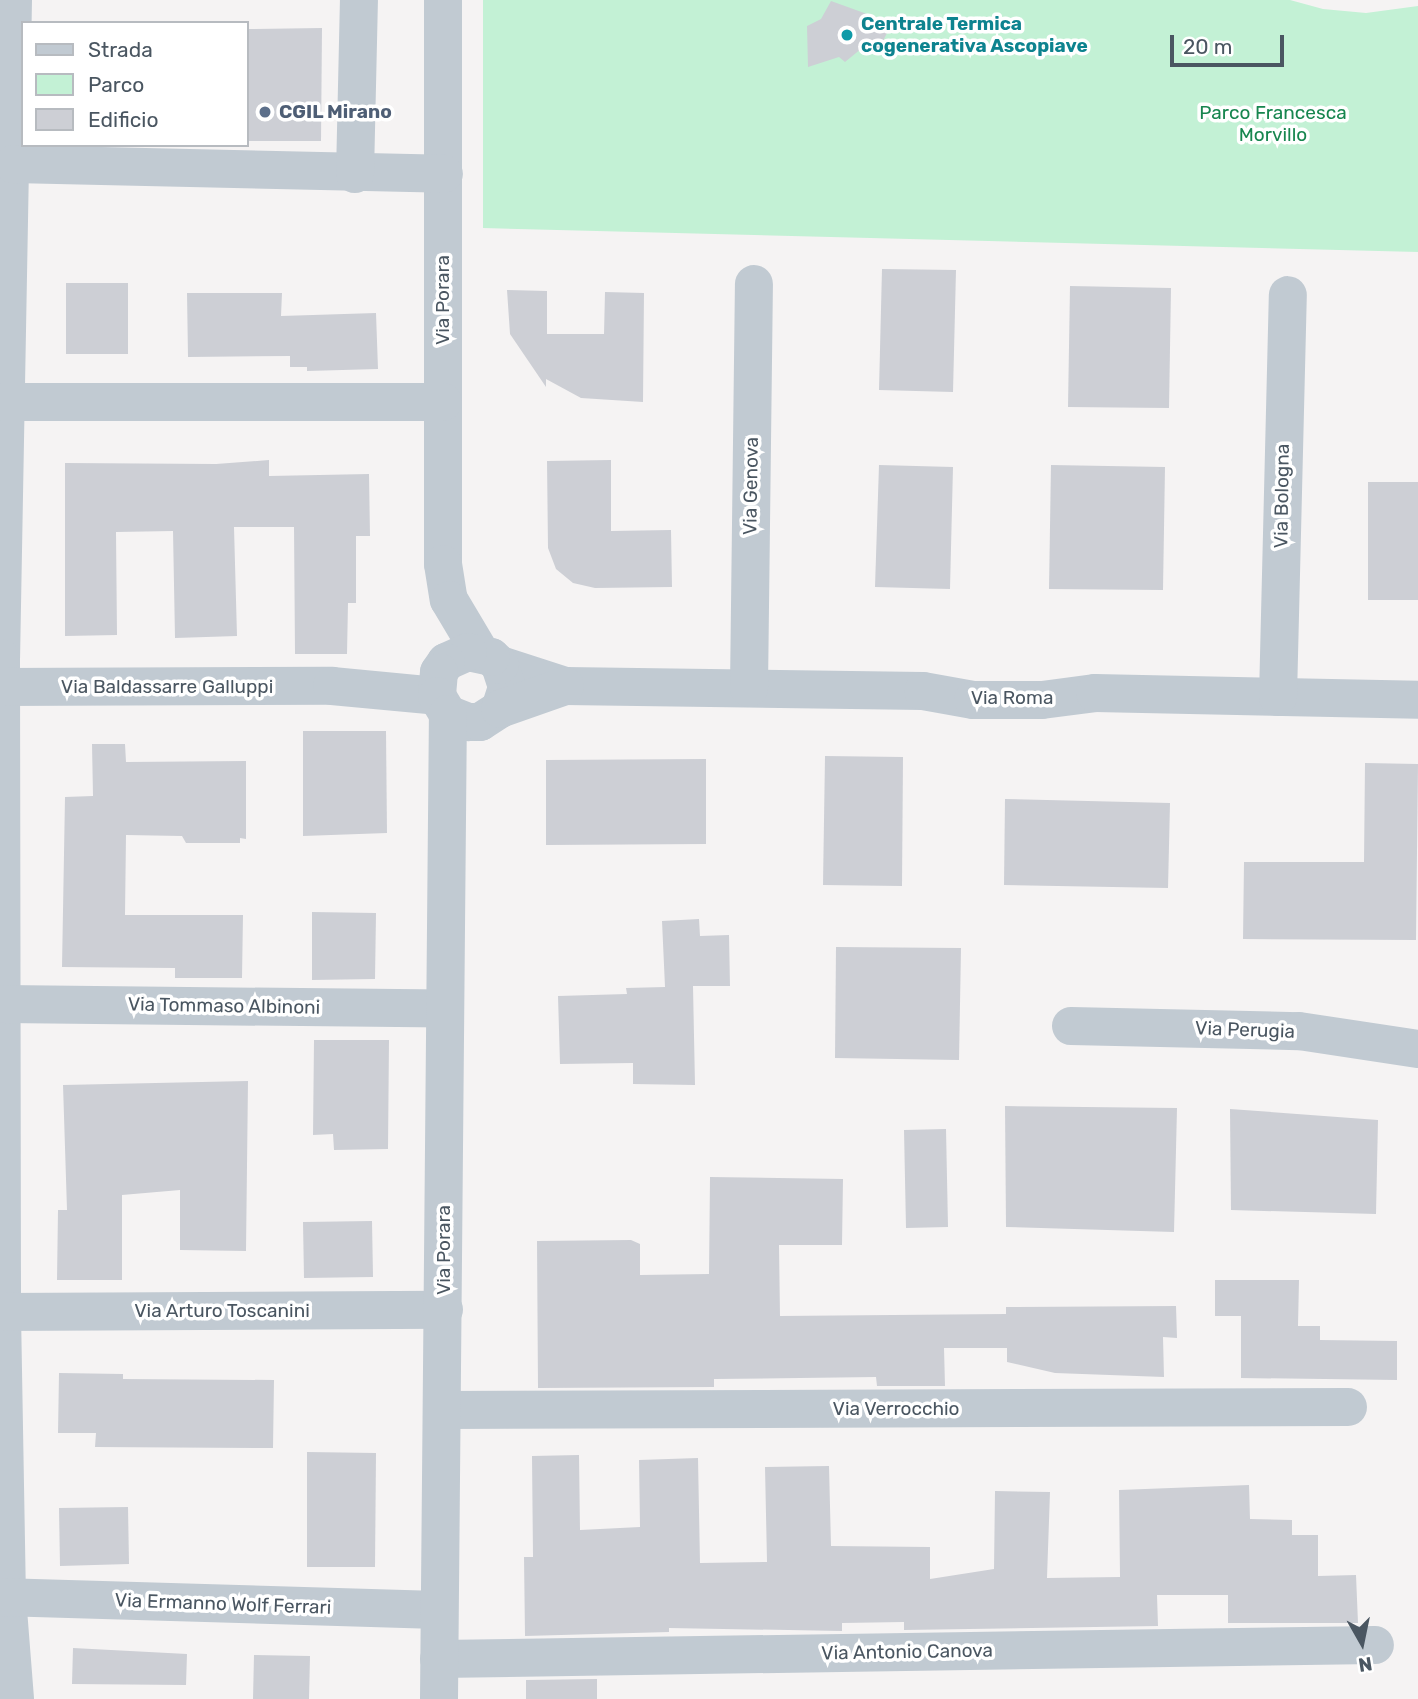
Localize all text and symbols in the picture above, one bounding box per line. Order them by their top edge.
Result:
place label: Centrale Termica cogenerativa Ascopiave [861,13,1088,57]
legend [21,21,248,147]
scale bar [1173,21,1287,65]
marker: Centrale Termica cogenerativa Ascopiave [839,27,855,43]
text: 20 m [1183,34,1232,59]
text: Strada [88,37,153,62]
text: Parco [88,72,144,97]
place label: CGIL Mirano [279,101,392,123]
park label: Parco Francesca Morvillo [1199,102,1347,146]
marker: CGIL Mirano [257,104,273,120]
text: Edificio [88,107,158,132]
street label: Via Porara [432,255,454,345]
street label: Via Genova [739,437,763,535]
street label: Via Bologna [1270,444,1294,548]
street label: Via Baldassarre Galluppi [61,676,273,698]
street label: Via Roma [971,687,1053,709]
street label: Via Tommaso Albinoni [127,993,321,1019]
street label: Via Perugia [1195,1017,1295,1043]
street label: Via Porara [433,1205,455,1295]
street label: Via Arturo Toscanini [134,1300,310,1322]
street label: Via Verrocchio [832,1398,960,1420]
street label: Via Ermanno Wolf Ferrari [114,1589,332,1619]
north arrow [1327,1608,1397,1678]
street label: Via Antonio Canova [821,1639,993,1665]
text: N [1357,1652,1374,1677]

